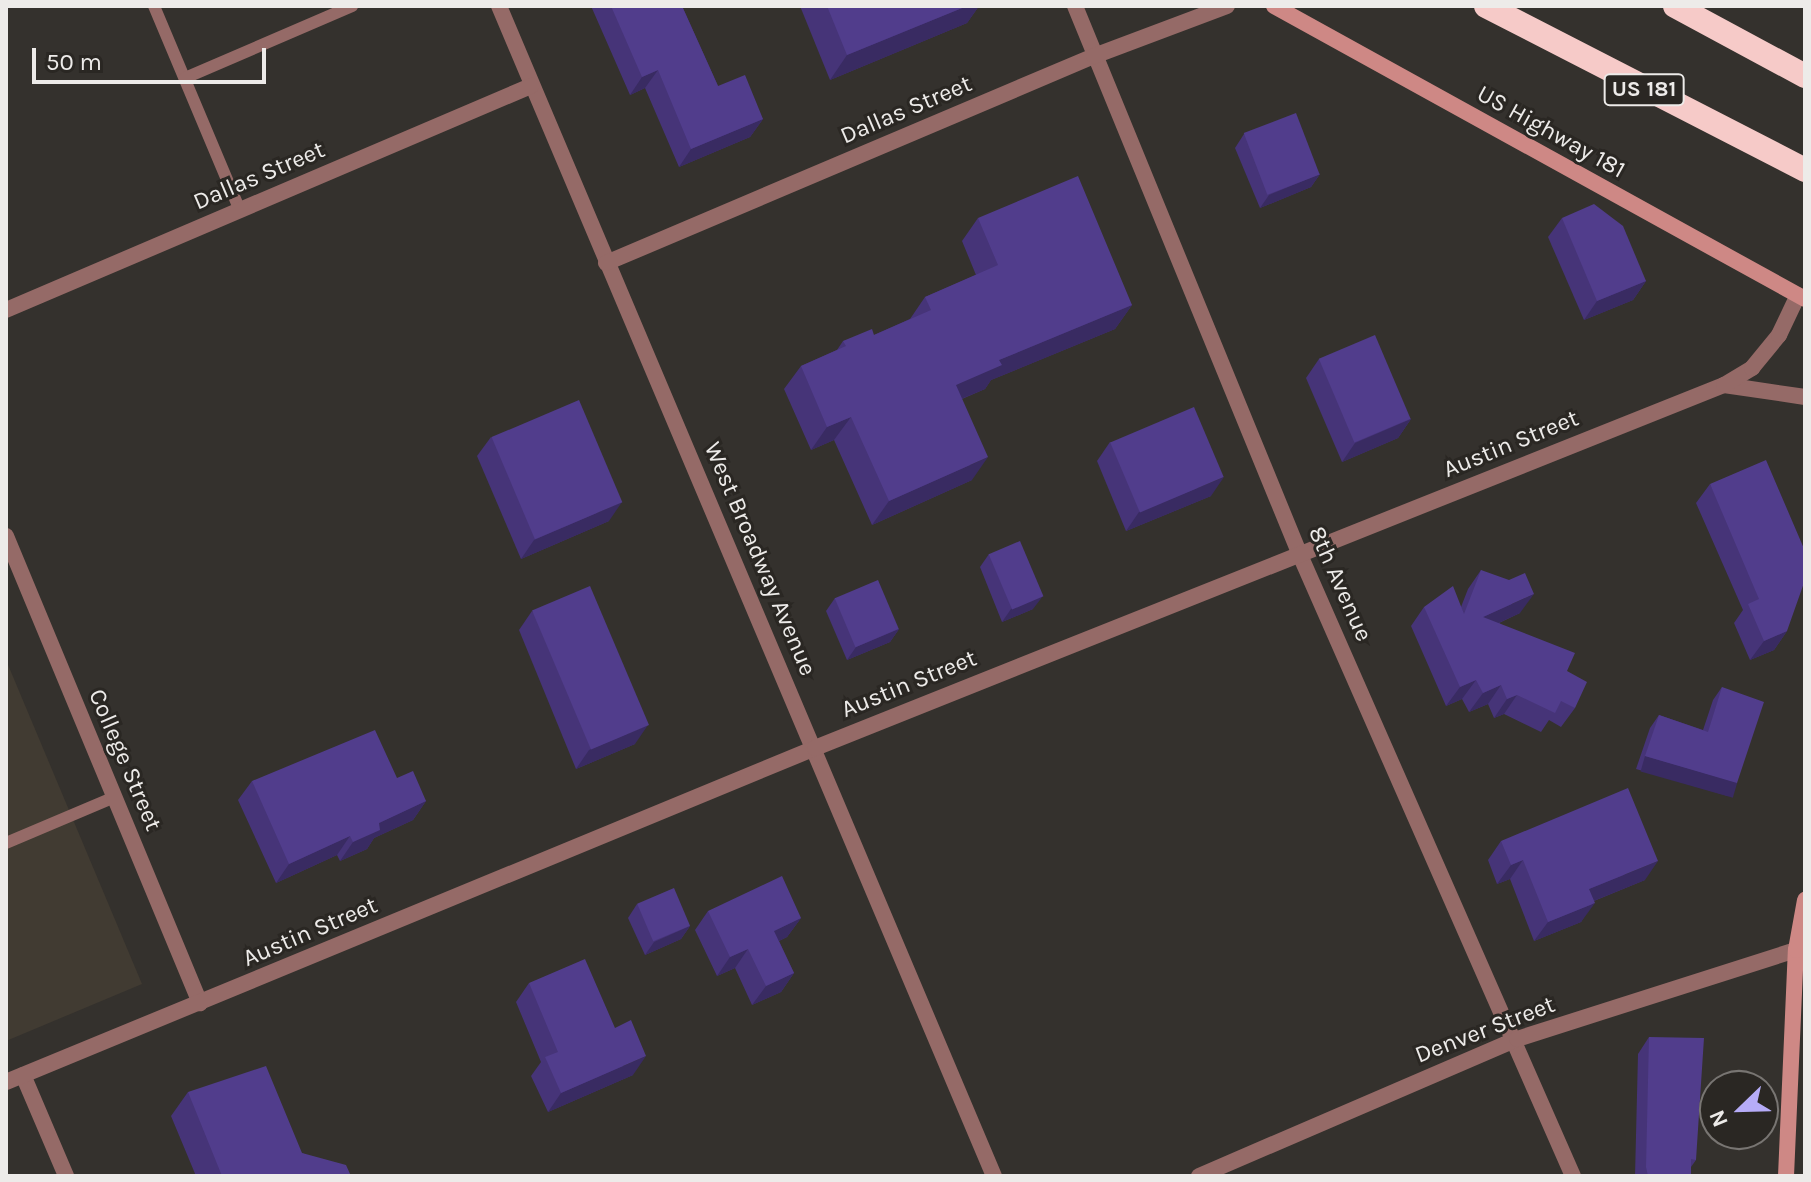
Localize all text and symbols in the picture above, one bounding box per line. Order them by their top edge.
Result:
scale bar [36,32,270,82]
text: 50 m [46,48,102,76]
street label: Dallas Street [836,69,976,151]
road number: US 181 [1602,72,1686,108]
street label: US Highway 181 [1472,79,1630,185]
street label: Dallas Street [189,135,329,217]
street label: Austin Street [1439,404,1583,484]
street label: West Broadway Avenue [698,438,822,680]
street label: 8th Avenue [1302,522,1378,646]
street label: Austin Street [837,644,981,724]
street label: College Street [82,685,168,835]
street label: Austin Street [238,891,382,973]
street label: Denver Street [1411,990,1559,1070]
north arrow [1699,1070,1779,1150]
text: N [1704,1106,1734,1131]

